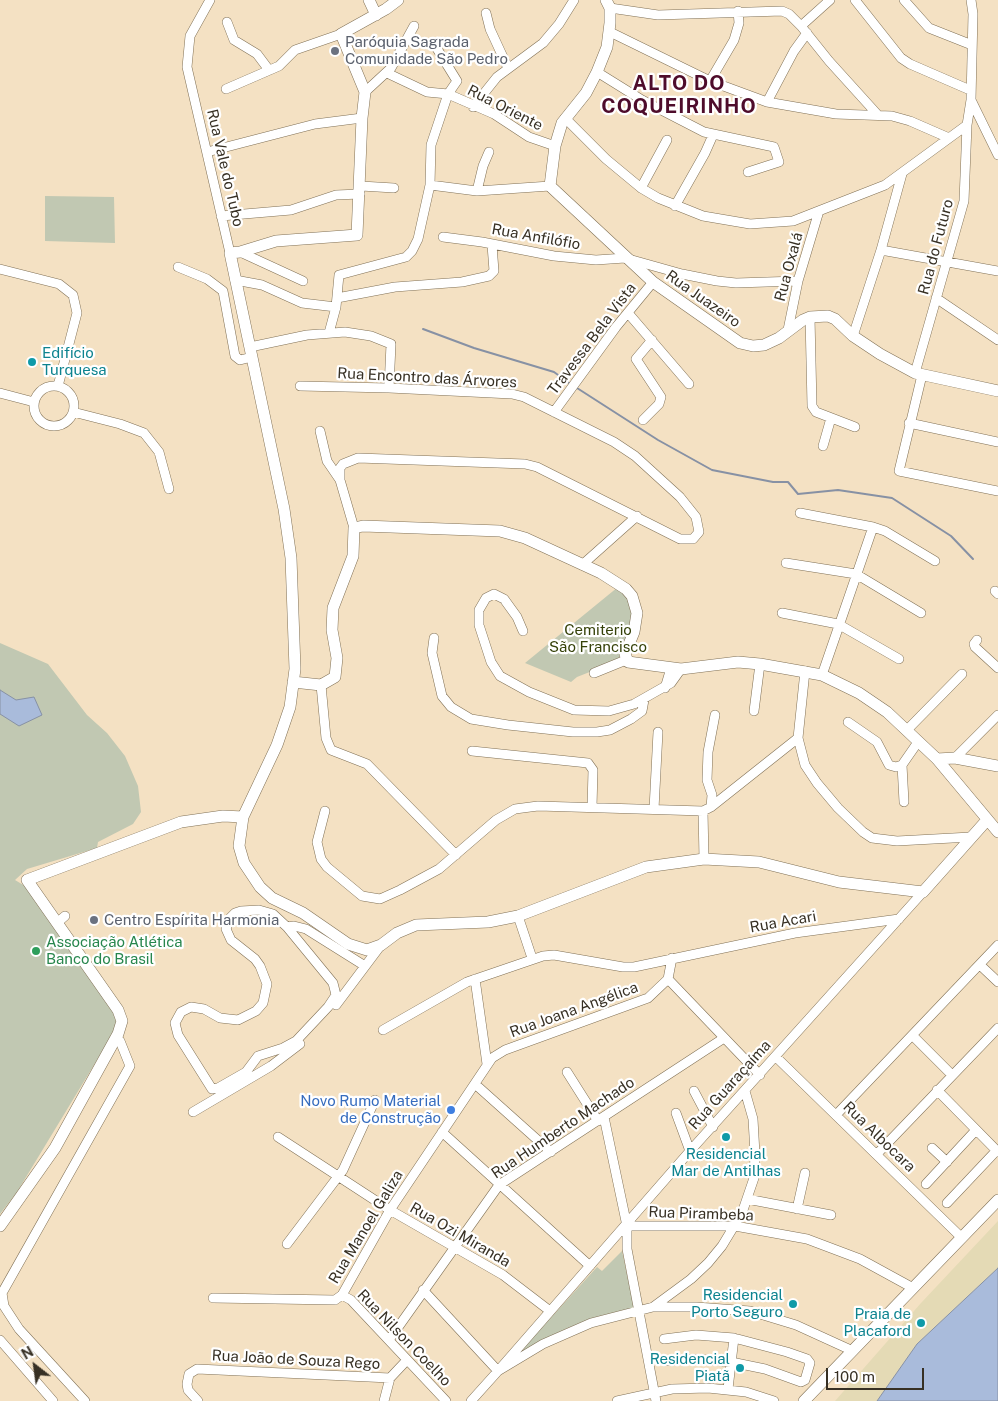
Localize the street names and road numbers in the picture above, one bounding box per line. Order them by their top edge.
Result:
street label: Rua Oriente [464,81,546,135]
street label: Rua Vale do Tubo [203,107,247,229]
street label: Rua do Futuro [915,197,957,297]
street label: Rua Anfilófio [490,220,582,254]
street label: Rua Oxalá [771,231,807,303]
street label: Rua Juazeiro [662,267,744,331]
street label: Travessa Bela Vista [544,280,640,398]
street label: Rua Encontro das Árvores [337,364,517,392]
street label: Rua Acari [748,907,818,937]
street label: Rua Joana Angélica [507,978,641,1042]
street label: Rua Guaraçaíma [685,1037,775,1133]
street label: Rua Humberto Machado [488,1073,638,1183]
street label: Rua Albocara [839,1098,919,1176]
street label: Rua Manoel Galiza [325,1167,407,1287]
street label: Rua Ozi Miranda [407,1199,513,1271]
street label: Rua Pirambeba [648,1203,754,1225]
street label: Rua Nilson Coelho [353,1286,455,1390]
street label: Rua João de Souza Rego [211,1347,381,1373]

